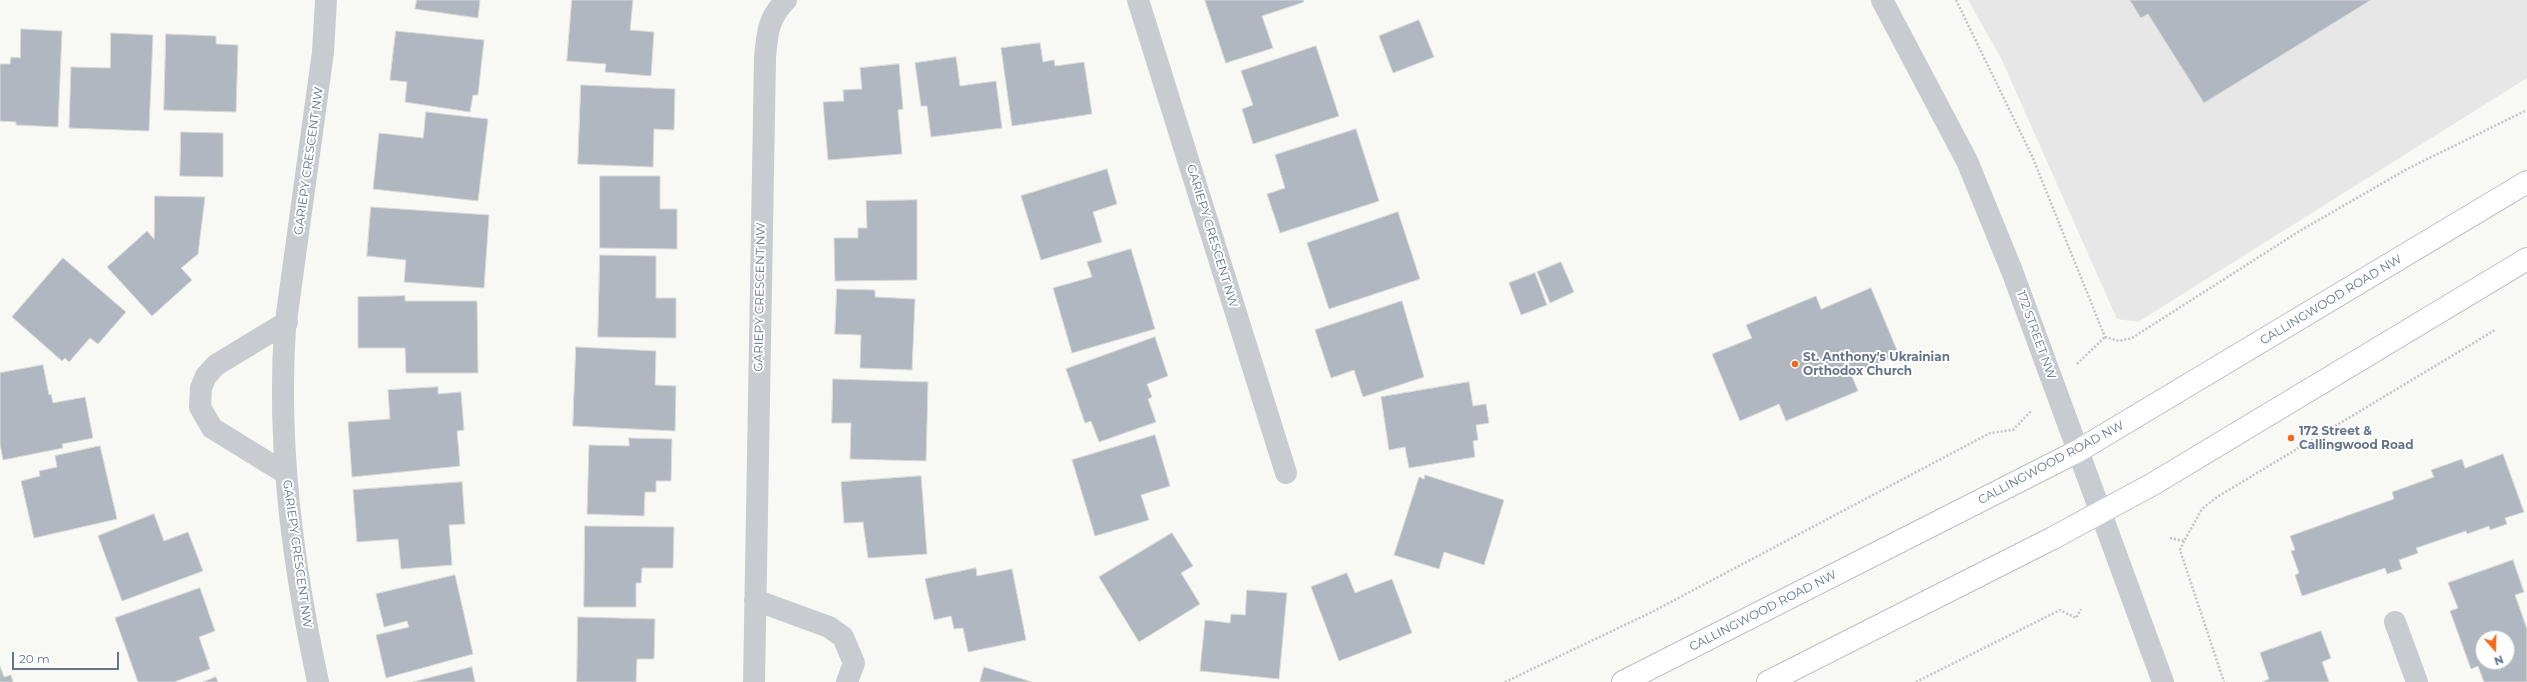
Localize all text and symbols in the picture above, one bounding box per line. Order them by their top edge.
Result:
street label: GARIEPY CRESCENT NW [291,86,327,236]
street label: GARIEPY CRESCENT NW [1183,163,1241,309]
street label: GARIEPY CRESCENT NW [751,222,769,372]
street label: CALLINGWOOD ROAD NW [2257,252,2405,348]
street label: 172 STREET NW [2013,289,2059,381]
place label: St. Anthony's Ukrainian Orthodox Church [1803,350,1950,378]
marker: St. Anthony's Ukrainian Orthodox Church [1790,359,1800,369]
street label: CALLINGWOOD ROAD NW [1976,418,2126,508]
place label: 172 Street & Callingwood Road [2299,424,2413,452]
marker: 172 Street & Callingwood Road [2286,433,2296,443]
street label: GARIEPY CRESCENT NW [279,479,315,629]
street label: CALLINGWOOD ROAD NW [1687,568,1839,654]
north arrow [2475,630,2515,670]
scale bar [14,644,121,670]
text: 20 m [19,651,50,666]
text: N [2492,652,2505,668]

